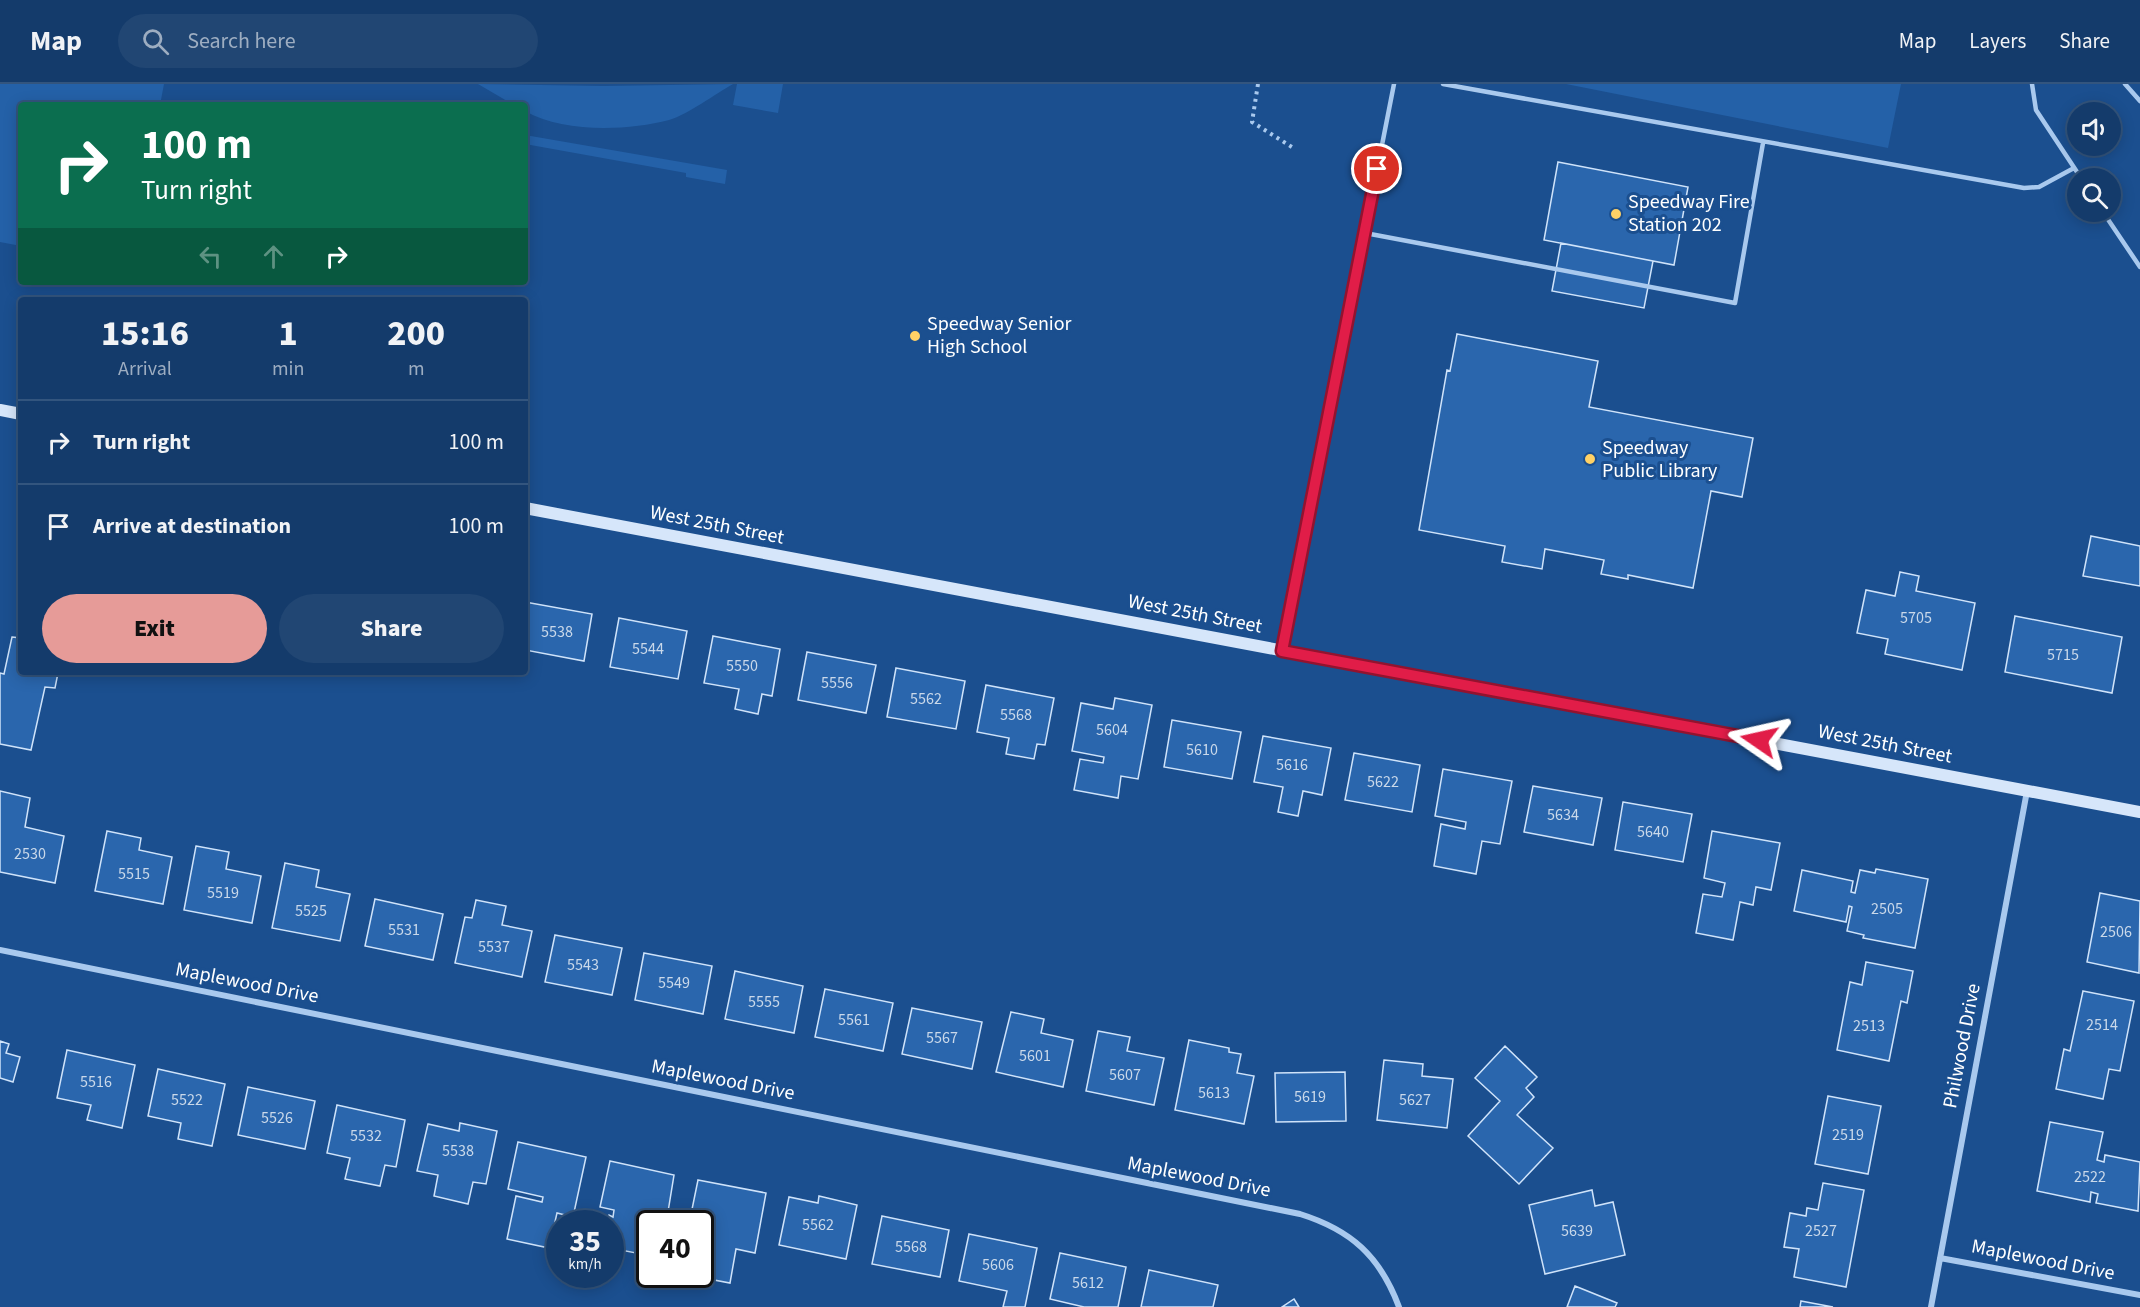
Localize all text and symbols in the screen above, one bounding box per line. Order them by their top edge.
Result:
search box [118,14,538,68]
text: Map [30,21,82,61]
icon: search [139,25,172,58]
text: Search here [187,25,296,57]
text: Map [1899,26,1936,56]
text: Layers [1969,26,2026,56]
text: Share [2059,26,2110,56]
map controls [2067,102,2121,222]
button: sound [2067,102,2121,156]
text: 100 m [141,115,252,175]
icon: right [42,126,120,204]
pin [1351,143,1402,194]
icon: arrive [1360,152,1393,185]
button: search [2067,168,2121,222]
text: Turn right [141,171,252,210]
place label: Speedway Fire Station 202 [1628,188,1750,239]
marker: Speedway Fire Station 202 [1609,207,1623,221]
icon: left [194,240,227,273]
icon: ahead [257,240,290,273]
icon: right [320,240,353,273]
text: 15:16 [101,308,189,359]
text: 1 [279,308,298,359]
text: 200 [387,308,445,359]
place label: Speedway Senior High School [927,310,1072,361]
marker: Speedway Senior High School [908,329,922,343]
text: Arrival [118,355,172,383]
text: min [272,355,304,383]
text: m [408,355,424,383]
icon: right [42,426,75,459]
text: Turn right [93,426,190,458]
text: 100 m [449,426,504,458]
place label: Speedway Public Library [1602,434,1718,485]
marker: Speedway Public Library [1583,452,1597,466]
street label: West 25th Street [648,498,787,552]
icon: arrive [42,510,75,543]
text: Arrive at destination [93,510,291,542]
text: 100 m [449,510,504,542]
street label: West 25th Street [1126,587,1265,641]
button: Exit [42,594,267,663]
button: Share [279,594,504,663]
house number: 5705 [1900,607,1932,629]
house number: 5538 [541,621,573,643]
house number: 5544 [632,638,664,660]
house number: 5715 [2047,644,2079,666]
house number: 5550 [726,655,758,677]
house number: 5556 [821,672,853,694]
house number: 5562 [910,688,942,710]
house number: 5568 [1000,704,1032,726]
position arrow [1727,708,1791,772]
street label: West 25th Street [1816,717,1955,771]
house number: 5604 [1096,719,1128,741]
house number: 5610 [1186,739,1218,761]
house number: 5616 [1276,754,1308,776]
house number: 5622 [1367,771,1399,793]
house number: 5634 [1547,804,1579,826]
house number: 5640 [1637,821,1669,843]
house number: 2530 [14,843,46,865]
house number: 5515 [118,863,150,885]
house number: 5519 [207,882,239,904]
house number: 2505 [1871,898,1903,920]
house number: 5525 [295,900,327,922]
house number: 5531 [388,919,420,941]
house number: 2506 [2100,921,2132,943]
house number: 5537 [478,936,510,958]
house number: 5543 [567,954,599,976]
street label: Maplewood Drive [173,955,321,1011]
house number: 5549 [658,972,690,994]
street label: Philwood Drive [1936,981,1988,1111]
house number: 5555 [748,991,780,1013]
house number: 5561 [838,1009,870,1031]
house number: 2514 [2086,1014,2118,1036]
house number: 2513 [1853,1015,1885,1037]
house number: 5567 [926,1027,958,1049]
house number: 5601 [1019,1045,1051,1067]
street label: Maplewood Drive [649,1052,797,1108]
house number: 5607 [1109,1064,1141,1086]
house number: 5516 [80,1071,112,1093]
house number: 5613 [1198,1082,1230,1104]
house number: 5619 [1294,1086,1326,1108]
house number: 5522 [171,1089,203,1111]
house number: 5627 [1399,1089,1431,1111]
house number: 5526 [261,1107,293,1129]
house number: 2519 [1832,1124,1864,1146]
house number: 5532 [350,1125,382,1147]
house number: 5538 [442,1140,474,1162]
street label: Maplewood Drive [1125,1149,1273,1205]
house number: 2522 [2074,1166,2106,1188]
speed limit sign: 40 [636,1210,714,1288]
house number: 5562 [802,1214,834,1236]
text: 35 [569,1220,601,1263]
house number: 5639 [1561,1220,1593,1242]
house number: 2527 [1805,1220,1837,1242]
street label: Maplewood Drive [1969,1232,2117,1288]
house number: 5568 [895,1236,927,1258]
text: km/h [568,1254,602,1275]
house number: 5606 [982,1254,1014,1276]
house number: 5612 [1072,1272,1104,1294]

